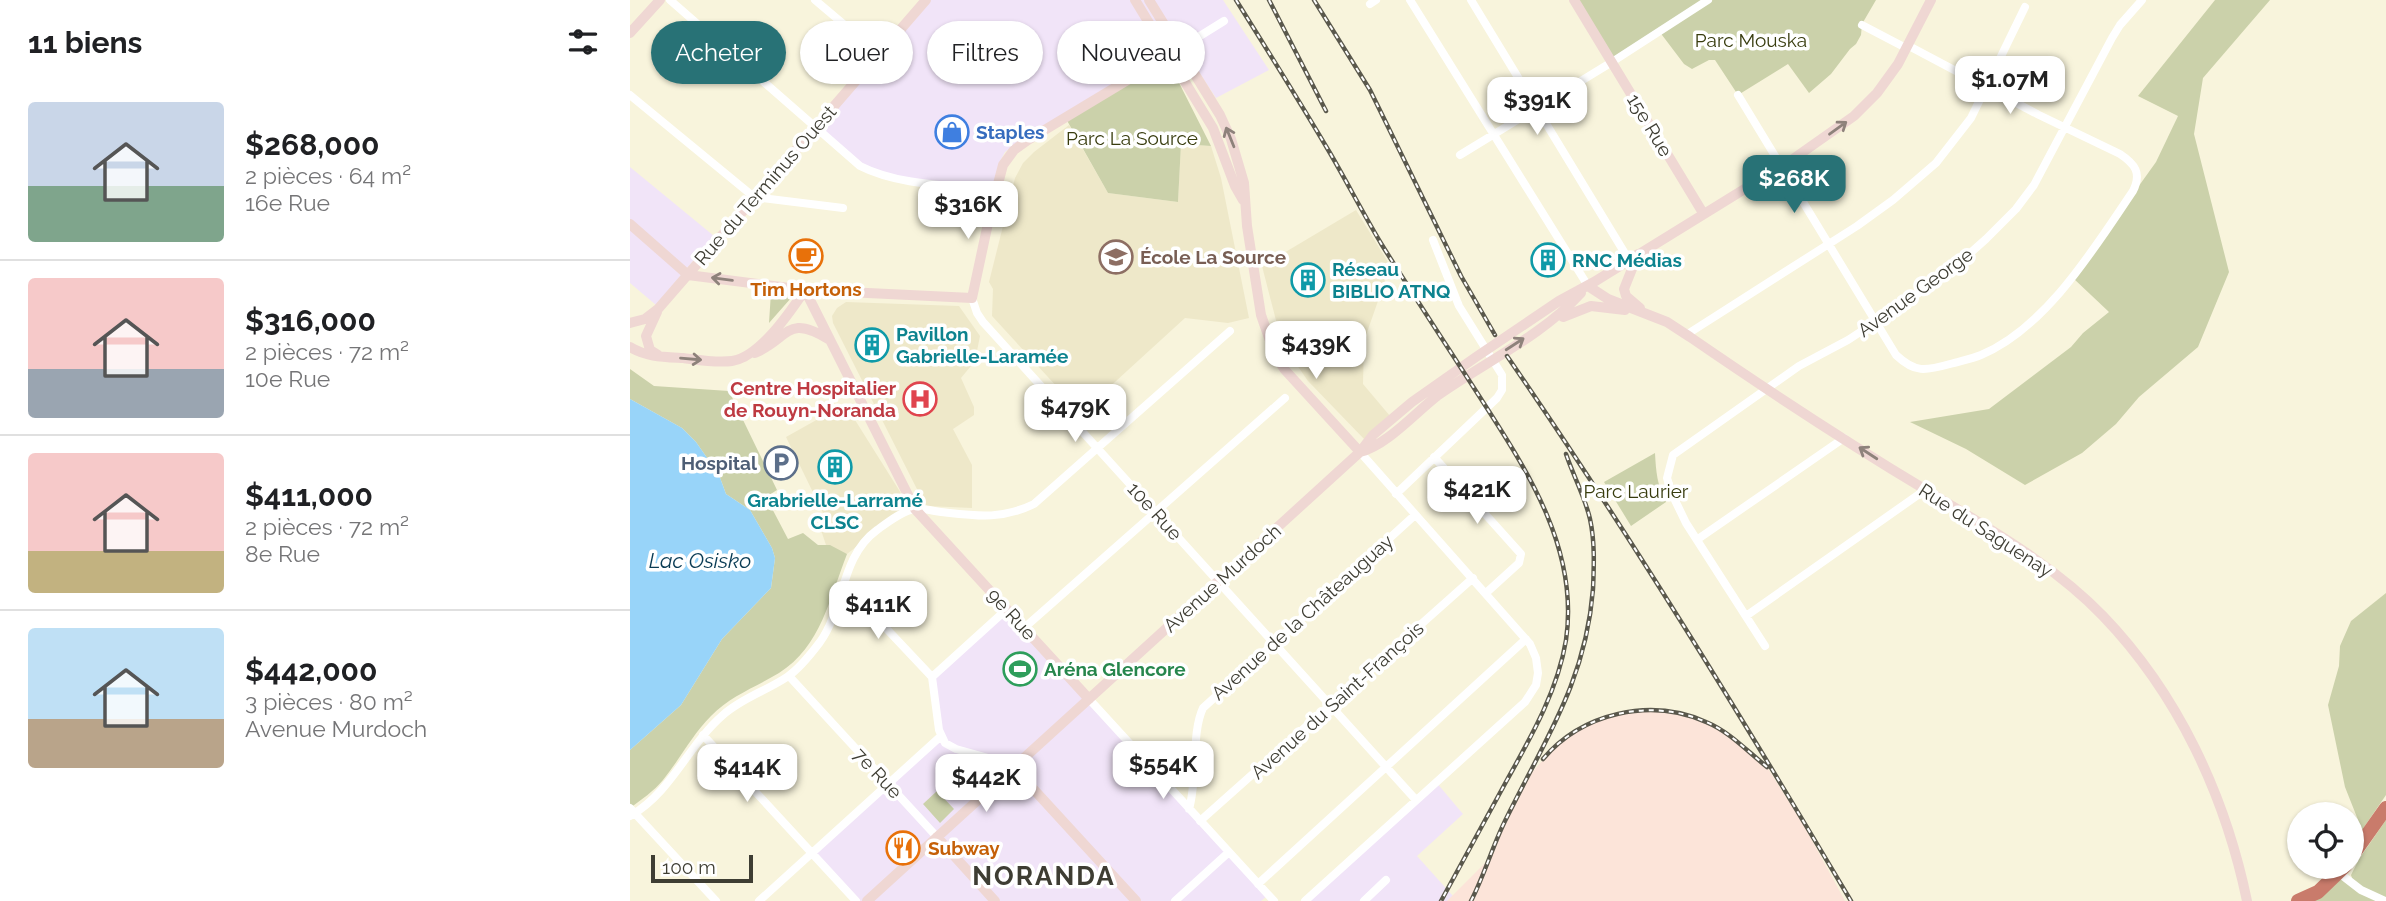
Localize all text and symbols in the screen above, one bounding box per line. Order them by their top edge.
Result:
chip: Acheter [651,21,786,84]
chip: Louer [800,21,913,84]
chip: Filtres [927,21,1043,84]
chip: Nouveau [1057,21,1205,84]
icon: filters [564,23,602,61]
text: 11 biens [28,25,142,60]
park label: Parc Mouska [1695,29,1807,51]
pin: $1.07M [1953,57,2067,116]
text: $1.07M [1971,65,2049,92]
pin: $391K [1488,78,1586,137]
text: $391K [1503,86,1571,113]
street label: 15e Rue [1623,90,1677,160]
street label: Rue du Terminus Ouest [690,100,841,269]
shop icon: Staples [933,113,971,151]
place label: Staples [976,121,1044,143]
one-way arrow [1828,121,1847,135]
text: $268,000 [245,127,380,162]
park label: Parc La Source [1066,127,1198,149]
one-way arrow [1223,127,1236,148]
icon: home [84,130,168,214]
pin: $268K [1745,156,1843,215]
text: 2 pièces · 64 m² [245,162,411,189]
text: $268K [1759,164,1829,191]
pin: $316K [919,182,1017,241]
text: 16e Rue [245,189,330,216]
text: $316K [934,190,1002,217]
cafe icon: Tim Hortons [787,237,825,275]
school or university icon: École La Source [1097,238,1135,276]
building icon: RNC Médias [1529,241,1567,279]
street label: Avenue George [1853,243,1977,341]
place label: École La Source [1140,246,1286,268]
place label: RNC Médias [1572,249,1682,271]
place label: Réseau BIBLIO ATNQ [1332,258,1450,302]
building icon: Réseau BIBLIO ATNQ [1289,261,1327,299]
one-way arrow [711,273,734,286]
place label: Tim Hortons [750,278,862,300]
text: $316,000 [245,303,376,338]
icon: home [84,306,168,390]
pin: $439K [1267,322,1365,381]
place label: Pavillon Gabrielle-Laramée [896,323,1068,367]
building icon: Pavillon Gabrielle-Laramée [853,326,891,364]
text: $439K [1281,330,1351,357]
one-way arrow [1505,337,1525,351]
text: 2 pièces · 72 m² [245,338,409,365]
one-way arrow [680,353,702,366]
text: 10e Rue [245,365,330,392]
place label: Centre Hospitalier de Rouyn-Noranda [724,377,897,421]
hospital icon: Centre Hospitalier de Rouyn-Noranda [901,380,939,418]
pin: $479K [1026,384,1124,444]
text: $479K [1040,393,1110,420]
parking icon: Hospital [762,444,800,482]
one-way arrow [1858,446,1878,460]
building icon: Grabrielle-Larramé CLSC [816,448,854,486]
place label: Hospital [681,452,758,474]
pin: $421K [1428,466,1526,526]
text: $421K [1443,475,1511,502]
street label: 10e Rue [1123,477,1187,545]
text: $411,000 [245,478,373,513]
street label: Rue du Saguenay [1915,479,2057,581]
park label: Parc Laurier [1583,480,1689,502]
icon: home [84,481,168,565]
place label: Grabrielle-Larramé CLSC [747,489,923,533]
text: 2 pièces · 72 m² [245,513,409,540]
street label: Avenue Murdoch [1159,519,1285,637]
street label: Avenue de la Châteauguay [1207,530,1397,704]
text: 8e Rue [245,540,320,567]
water label: Lac Osisko [649,548,751,573]
pin: $411K [829,582,927,641]
street label: 9e Rue [983,584,1041,644]
text: $411K [845,590,911,617]
street label: Avenue du Saint-François [1246,617,1428,783]
sports icon: Aréna Glencore [1001,650,1039,688]
text: $442,000 [245,653,377,688]
icon: home [84,656,168,740]
place label: Aréna Glencore [1044,658,1186,680]
text: 3 pièces · 80 m² [245,688,413,715]
text: Avenue Murdoch [245,715,427,742]
pin: $554K [1114,742,1212,801]
street label: 7e Rue [849,743,907,803]
pin: $414K [698,744,796,804]
text: $554K [1129,750,1197,777]
text: $414K [713,753,781,780]
pin: $442K [937,754,1035,814]
text: $442K [951,763,1021,790]
map controls [2287,802,2364,879]
button: locate [2287,802,2364,879]
restaurant icon: Subway [884,829,922,867]
place label: Subway [928,837,1000,859]
scale bar [651,852,752,884]
text: 100 m [662,856,716,878]
district label: NORANDA [972,861,1116,891]

